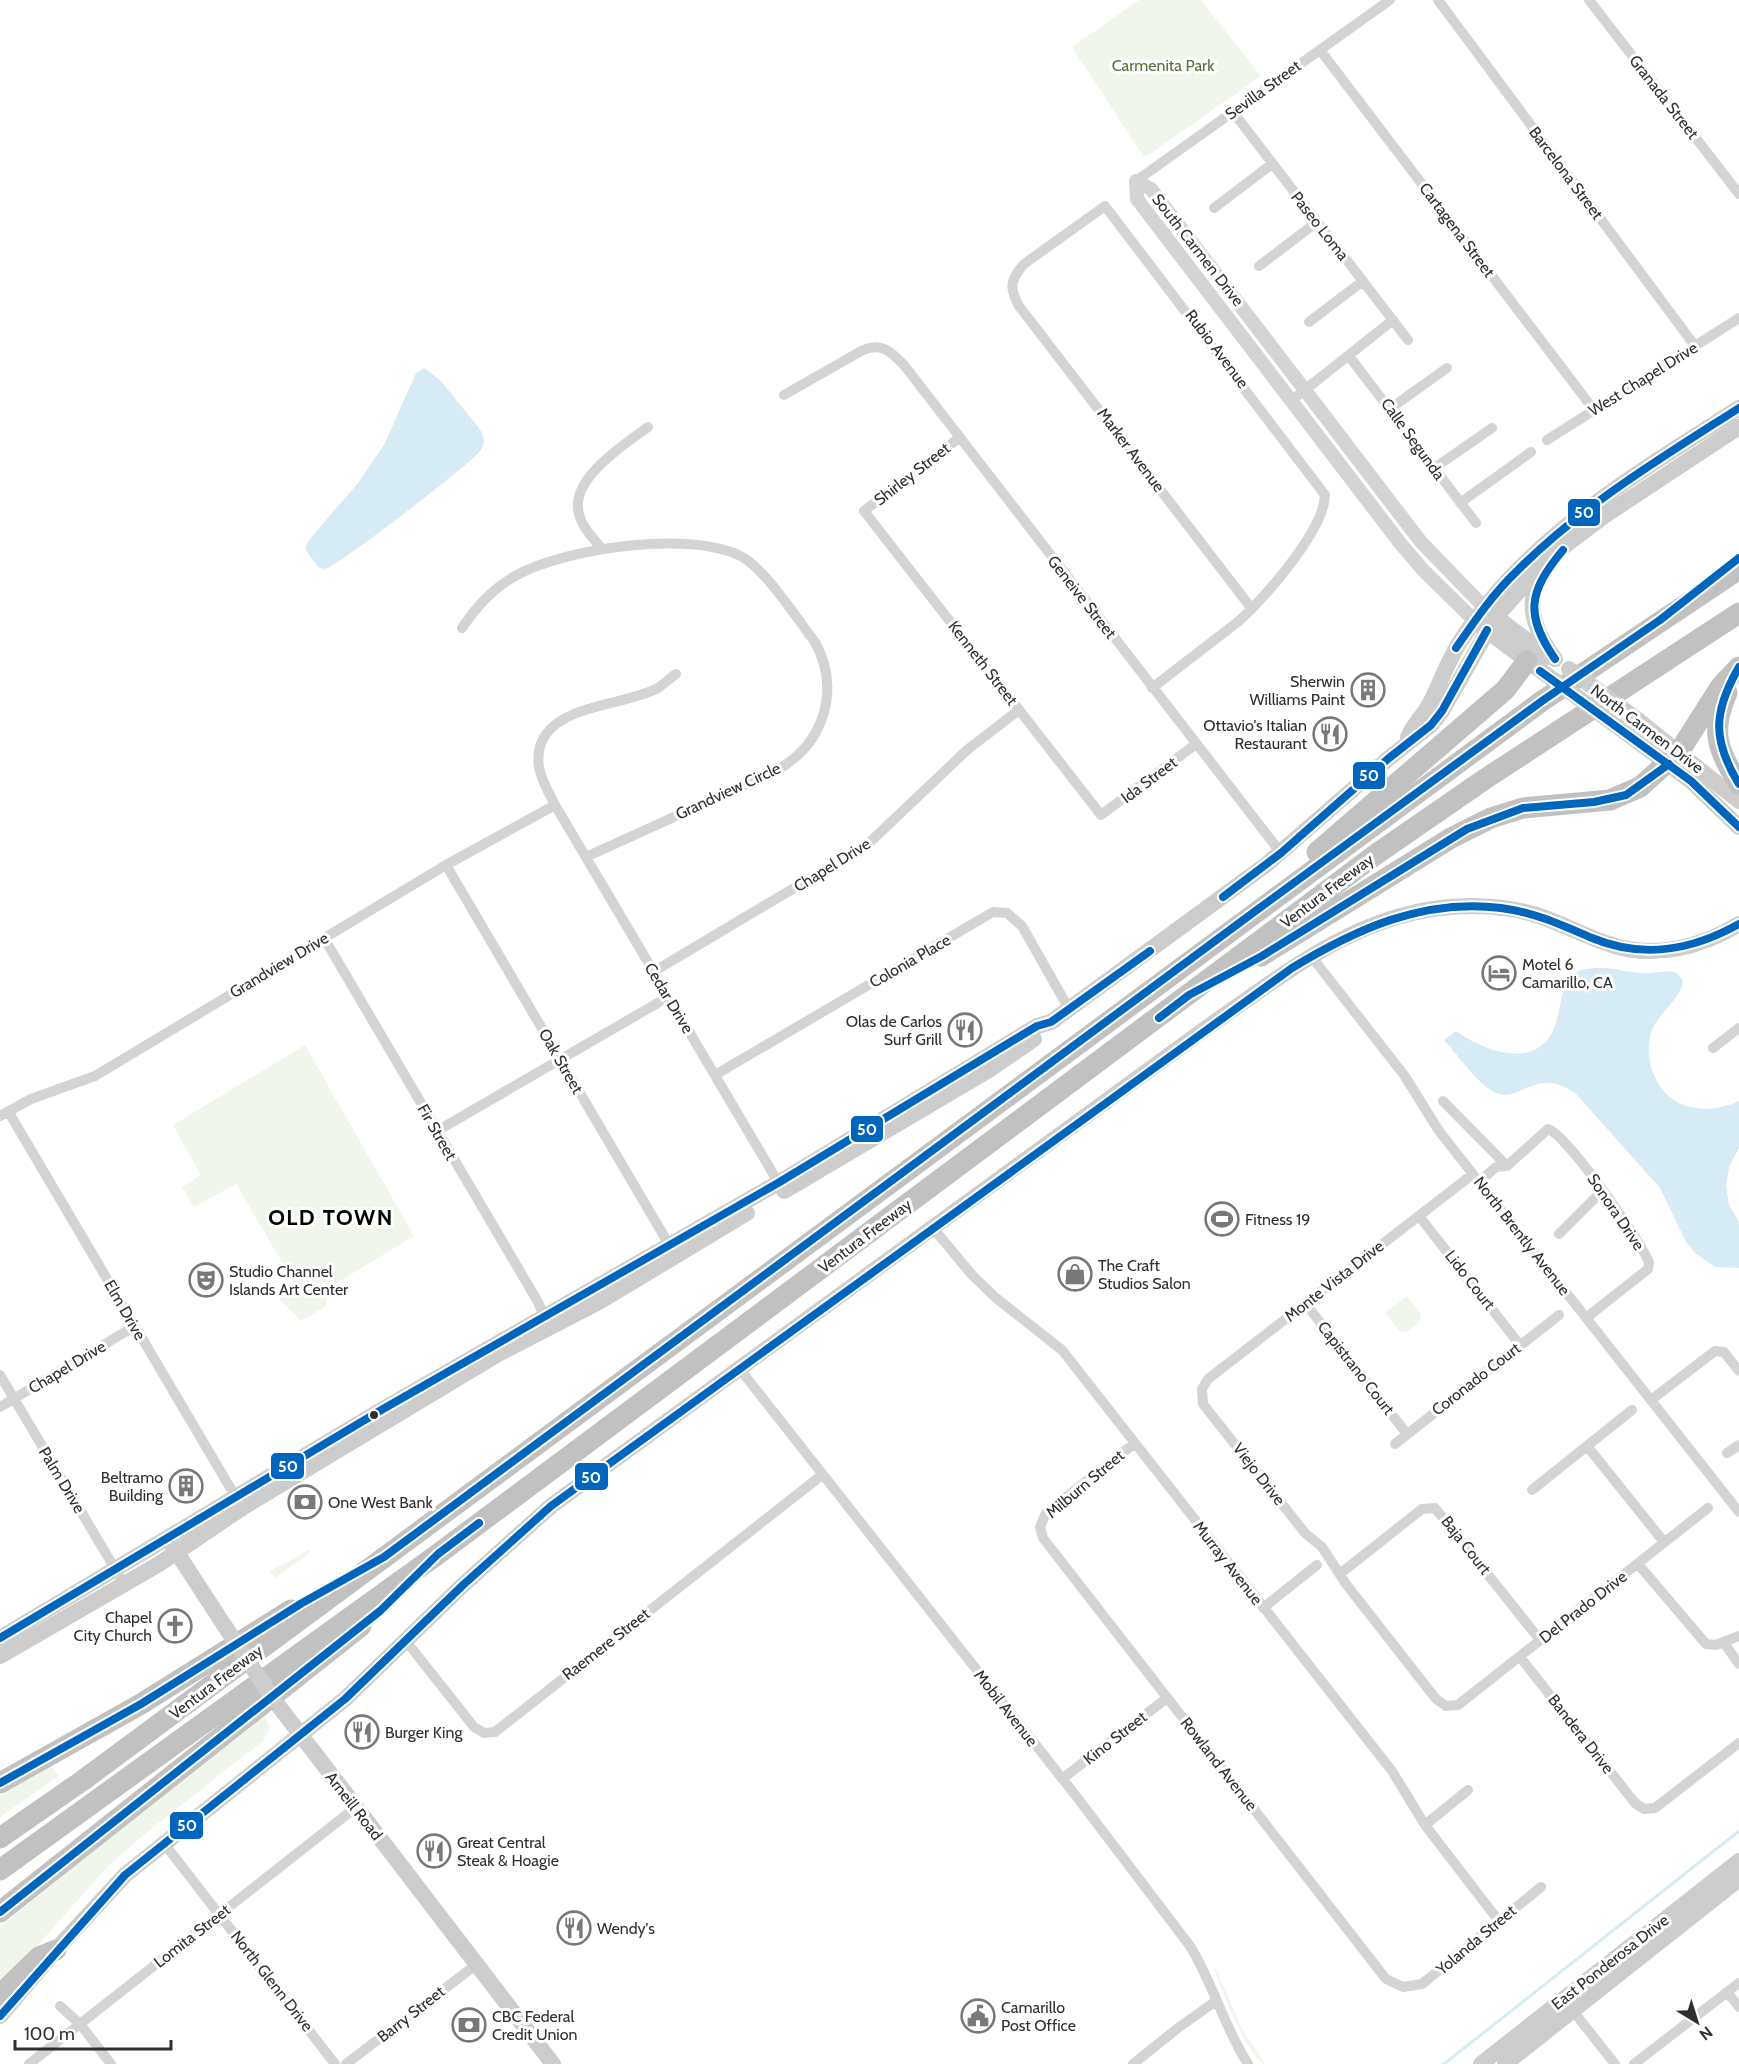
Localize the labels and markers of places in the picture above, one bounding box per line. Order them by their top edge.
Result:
place label: Sherwin Williams Paint [1249,672,1346,709]
building icon: Sherwin Williams Paint [1350,672,1386,708]
place label: Ottavio's Italian Restaurant [1203,716,1308,753]
restaurant icon: Ottavio's Italian Restaurant [1312,716,1348,752]
hotel icon: Motel 6 Camarillo, CA [1481,955,1517,991]
place label: Motel 6 Camarillo, CA [1522,955,1613,992]
place label: Olas de Carlos Surf Grill [846,1012,942,1049]
restaurant icon: Olas de Carlos Surf Grill [947,1012,983,1048]
sports icon: Fitness 19 [1204,1201,1240,1237]
place label: Fitness 19 [1245,1210,1310,1229]
shop icon: The Craft Studios Salon [1057,1256,1093,1292]
place label: The Craft Studios Salon [1098,1256,1191,1293]
theatre icon: Studio Channel Islands Art Center [188,1262,224,1298]
place label: Studio Channel Islands Art Center [229,1262,349,1299]
unlabelled marker [368,1409,380,1421]
place label: Beltramo Building [101,1468,164,1505]
building icon: Beltramo Building [168,1468,204,1504]
bank icon: One West Bank [287,1484,323,1520]
place label: One West Bank [328,1493,433,1512]
place label: Chapel City Church [73,1608,152,1645]
church icon: Chapel City Church [157,1608,193,1644]
restaurant icon: Burger King [344,1714,380,1750]
place label: Burger King [385,1723,463,1742]
restaurant icon: Great Central Steak & Hoagie [416,1833,452,1869]
place label: Great Central Steak & Hoagie [457,1833,559,1870]
restaurant icon: Wendy's [556,1910,592,1946]
place label: Wendy's [597,1919,655,1938]
public building icon: Camarillo Post Office [960,1998,996,2034]
place label: Camarillo Post Office [1001,1998,1076,2035]
bank icon: CBC Federal Credit Union [451,2007,487,2043]
place label: CBC Federal Credit Union [492,2007,578,2044]

